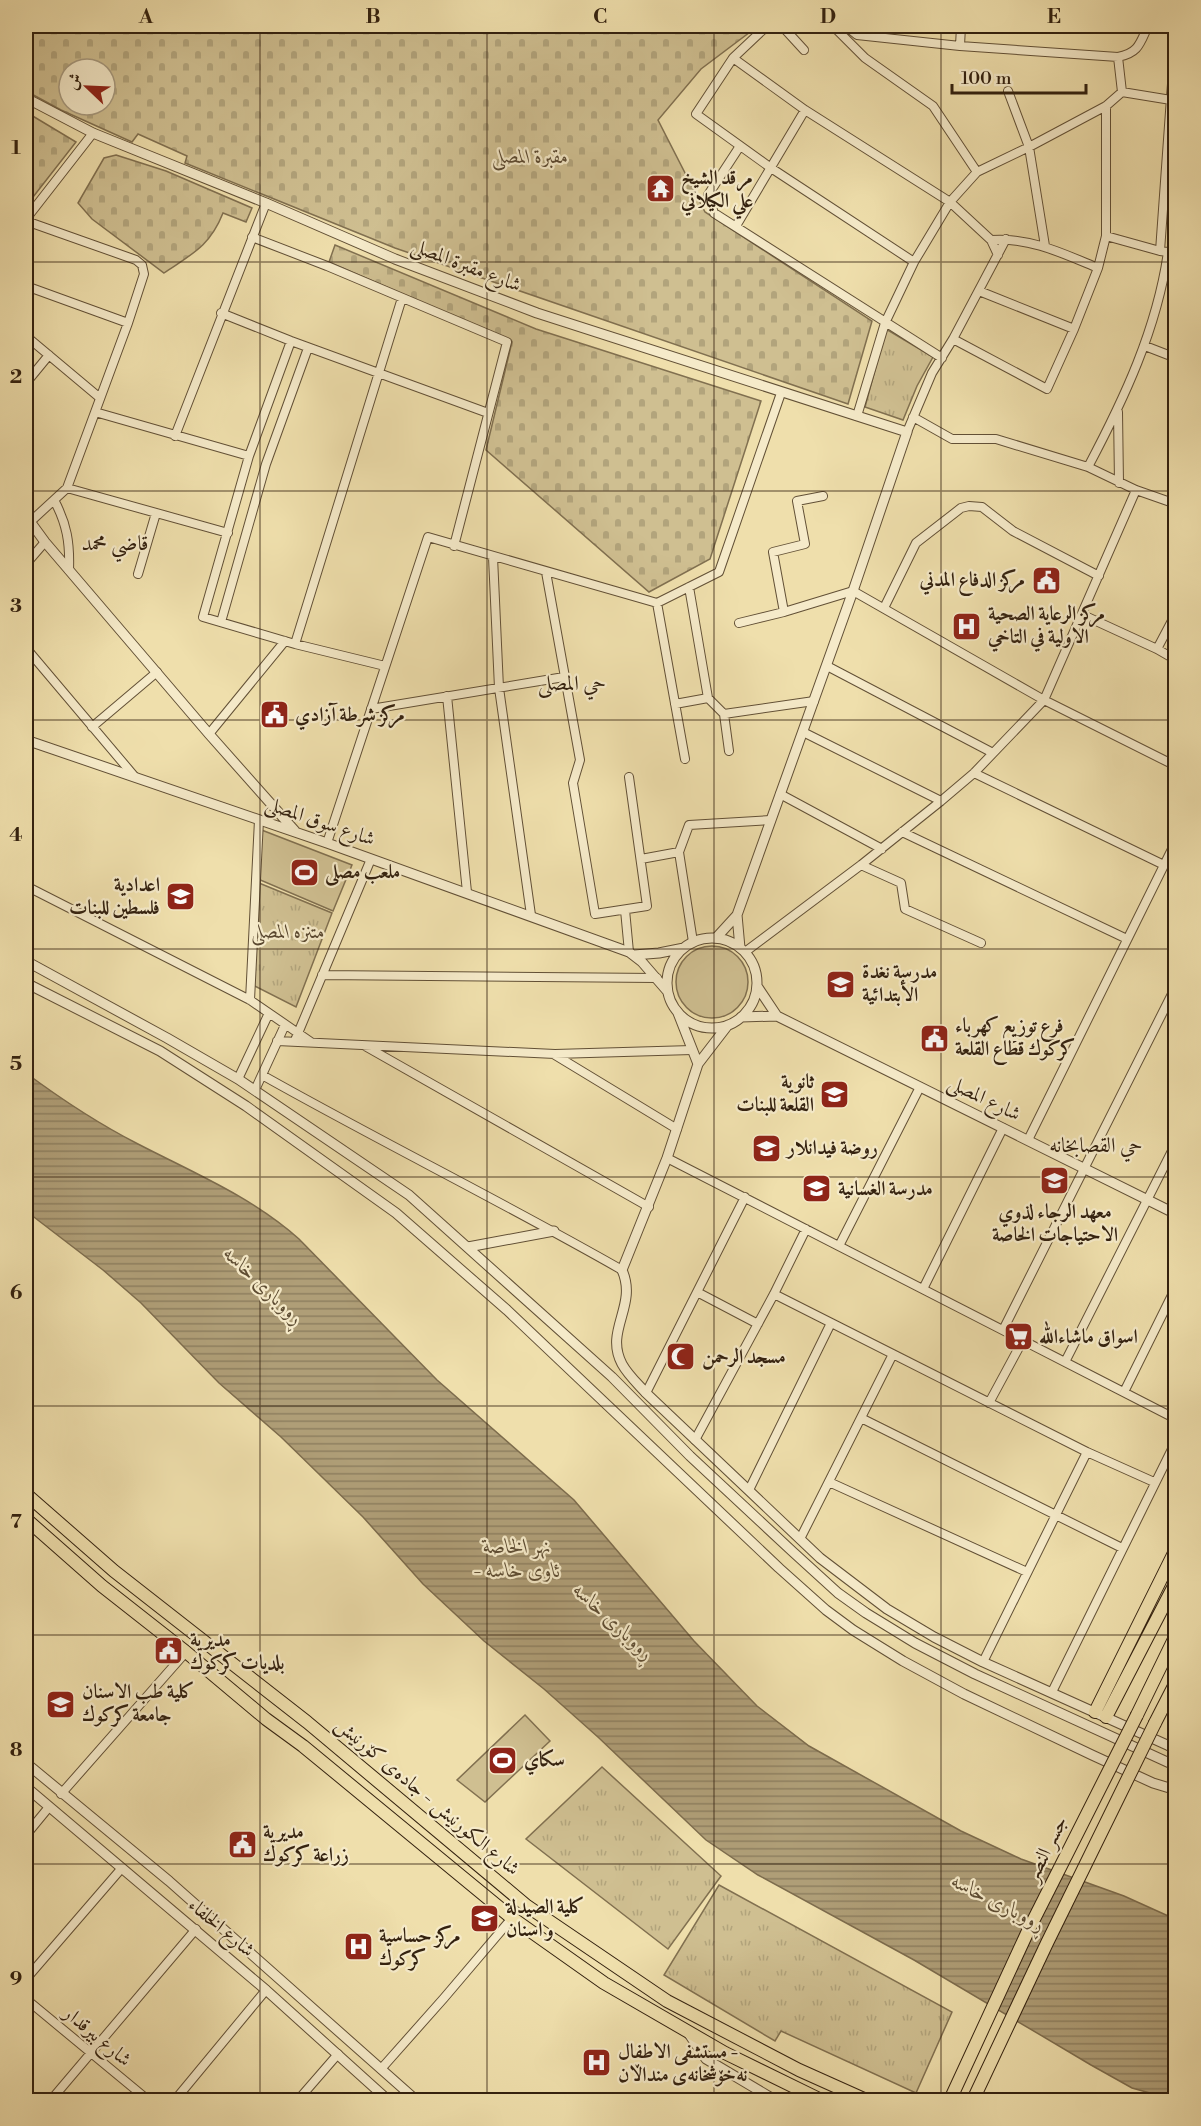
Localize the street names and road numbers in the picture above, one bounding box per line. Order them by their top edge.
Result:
street label: شارع مقبرة المصلى [406,234,525,302]
street label: شارع سوق المصلى [261,792,378,856]
street label: شارع المصلى [942,1071,1025,1131]
street label: شارع الكورنيش - جادەی کۆرنیش [327,1712,524,1885]
street label: جسر النصر [1019,1812,1074,1888]
street label: شارع الخلفاء [180,1893,259,1966]
street label: شارع بيرقدار [54,2000,136,2076]

